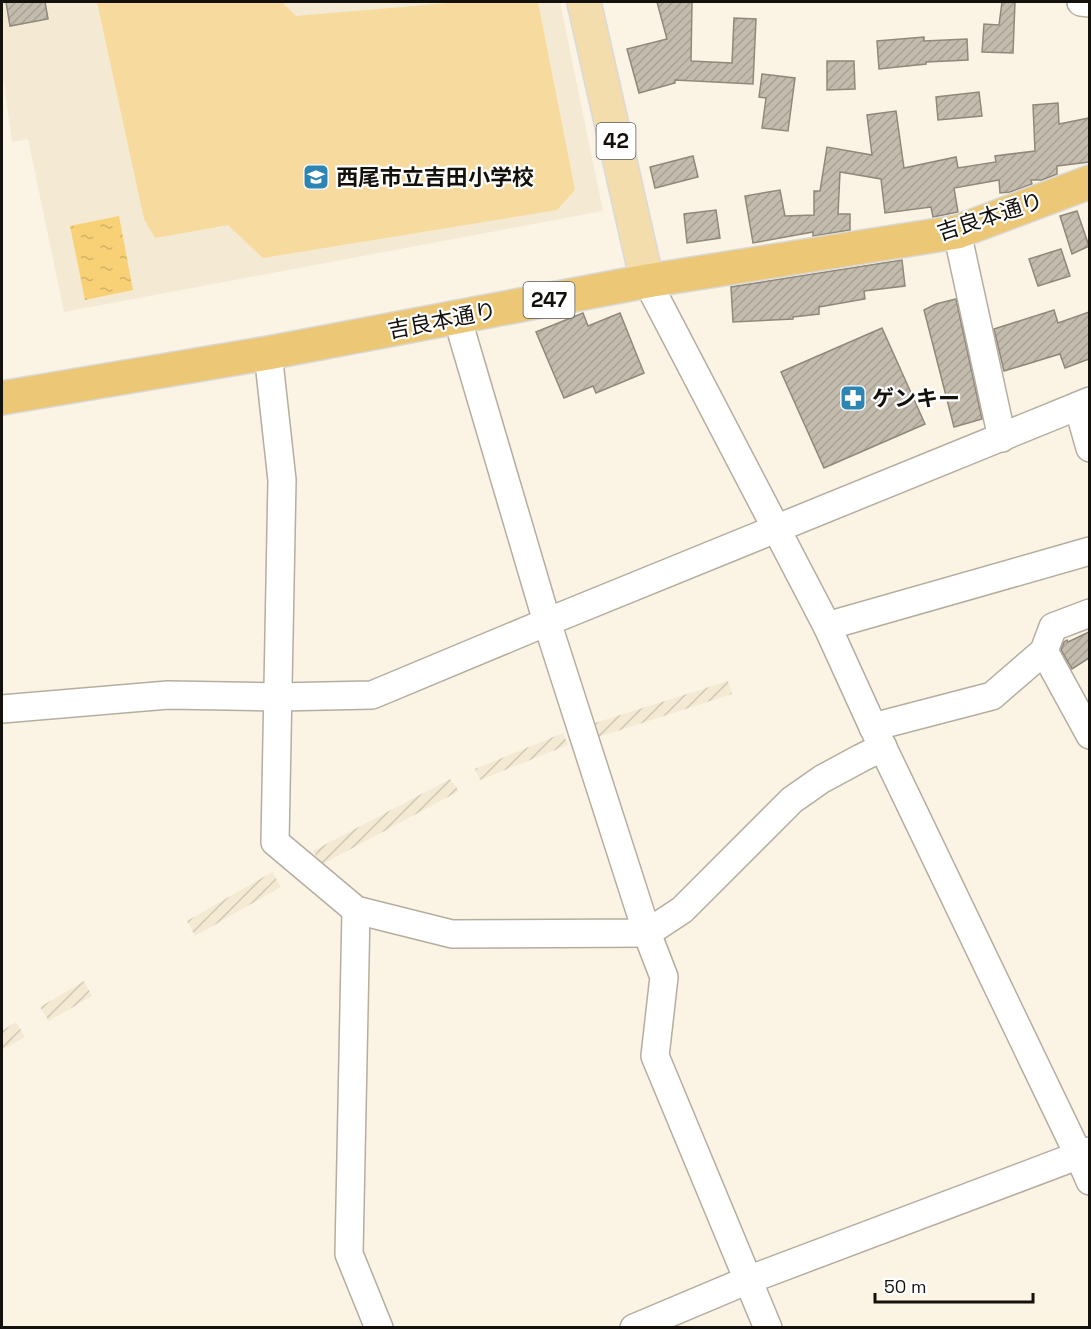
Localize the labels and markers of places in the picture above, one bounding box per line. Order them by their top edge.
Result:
school or university icon: 西尾市立吉田小学校 [301,162,331,192]
place label: 西尾市立吉田小学校 [336,163,534,191]
pharmacy icon: ゲンキー [838,383,868,413]
place label: ゲンキー [872,384,960,412]

